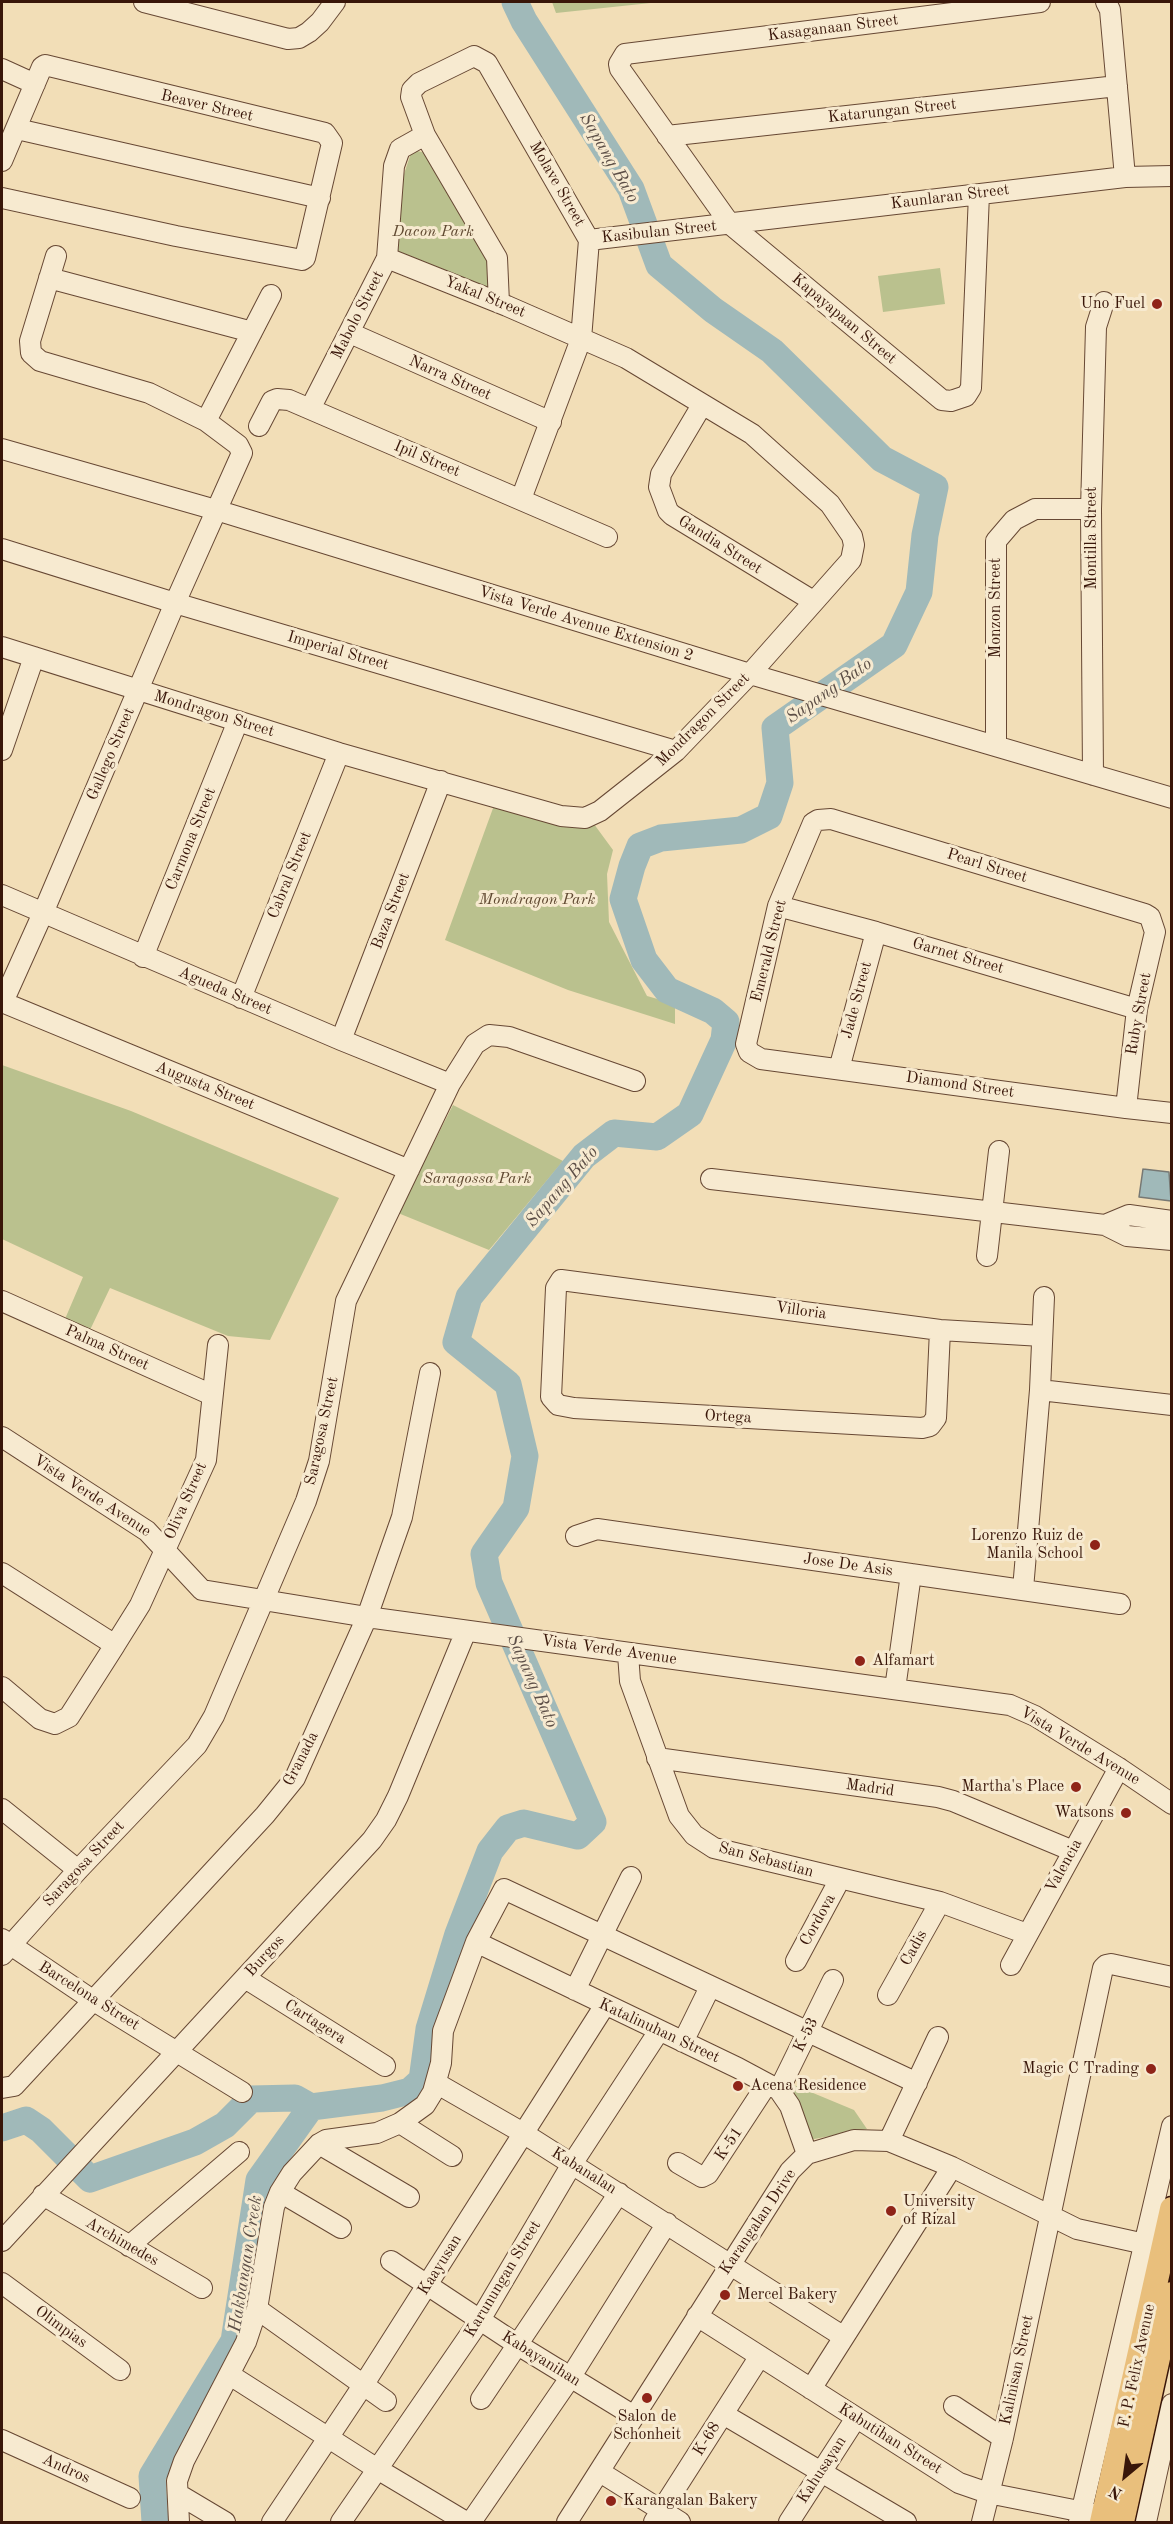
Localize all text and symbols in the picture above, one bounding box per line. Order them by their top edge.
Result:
street label: Kasaganaan Street [767,10,899,46]
street label: Beaver Street [159,86,255,126]
street label: Katarungan Street [827,95,957,127]
water label: Sapang Bato [575,109,643,207]
street label: Molave Street [525,138,589,230]
street label: Kaunlaran Street [890,180,1010,214]
street label: Kasibulan Street [600,216,718,248]
park label: Dacon Park [392,222,474,242]
street label: Mabolo Street [328,268,388,362]
street label: Kapayapaan Street [787,269,901,369]
street label: Yakal Street [442,272,528,322]
place label: Uno Fuel [1080,294,1145,314]
marker: Uno Fuel [1150,297,1164,311]
street label: Narra Street [406,351,494,405]
street label: Ipil Street [391,436,463,482]
street label: Montilla Street [1082,486,1102,590]
street label: Gandia Street [674,512,766,578]
street label: Monzon Street [986,558,1006,658]
street label: Vista Verde Avenue Extension 2 [476,582,696,666]
street label: Imperial Street [285,627,391,675]
water label: Sapang Bato [782,653,876,729]
street label: Mondragon Street [652,669,754,771]
street label: Mondragon Street [151,687,277,741]
street label: Gallego Street [83,705,139,803]
street label: Carmona Street [162,785,220,893]
street label: Cabral Street [264,829,316,921]
street label: Pearl Street [944,845,1030,887]
street label: Baza Street [368,870,414,952]
park label: Mondragon Park [479,890,595,910]
street label: Emerald Street [747,898,791,1004]
street label: Garnet Street [910,934,1006,978]
street label: Jade Street [837,959,877,1041]
street label: Agueda Street [175,963,275,1019]
street label: Ruby Street [1122,971,1156,1057]
street label: Augusta Street [153,1057,257,1115]
street label: Diamond Street [905,1068,1015,1102]
water label: Sapang Bato [521,1142,603,1232]
park label: Saragossa Park [423,1169,531,1189]
street label: Villoria [774,1298,828,1324]
street label: Palma Street [62,1321,152,1375]
street label: Saragosa Street [301,1375,343,1487]
street label: Ortega [704,1406,752,1428]
street label: Vista Verde Avenue [29,1451,155,1541]
street label: Oliva Street [160,1459,212,1543]
place label: Lorenzo Ruiz de Manila School [971,1526,1083,1564]
marker: Lorenzo Ruiz de Manila School [1088,1538,1102,1552]
street label: Jose De Asis [802,1549,894,1581]
water label: Sapang Bato [502,1631,562,1731]
street label: Vista Verde Avenue [540,1631,678,1669]
place label: Alfamart [872,1651,934,1671]
marker: Alfamart [853,1654,867,1668]
street label: Vista Verde Avenue [1016,1703,1144,1789]
street label: Granada [279,1728,323,1790]
street label: Madrid [844,1775,896,1801]
place label: Martha's Place [961,1777,1064,1797]
marker: Martha's Place [1069,1780,1083,1794]
place label: Watsons [1054,1803,1114,1823]
marker: Watsons [1119,1806,1133,1820]
street label: Saragosa Street [39,1817,129,1911]
street label: Valencia [1041,1836,1087,1896]
street label: San Sebastian [716,1838,816,1882]
street label: Cordova [796,1891,840,1949]
street label: Cadis [896,1927,932,1969]
street label: Burgos [241,1931,289,1981]
street label: Barcelona Street [35,1957,143,2035]
street label: Katalinuhan Street [595,1995,723,2067]
street label: Cartagera [281,1996,349,2048]
street label: K-53 [789,2014,823,2056]
place label: Magic C Trading [1022,2059,1139,2079]
marker: Magic C Trading [1144,2062,1158,2076]
place label: Acena Residence [750,2076,866,2096]
marker: Acena Residence [731,2079,745,2093]
street label: K-51 [711,2123,747,2165]
street label: Kabanalan [548,2143,620,2199]
street label: Karangalan Drive [716,2165,800,2279]
place label: University of Rizal [903,2192,975,2230]
water label: Hakbangan Creek [225,2194,267,2334]
marker: University of Rizal [884,2204,898,2218]
street label: Archimedes [82,2213,162,2271]
street label: Karunungan Street [461,2217,545,2341]
street label: Kaayusan [414,2231,466,2299]
place label: Mercel Bakery [737,2285,837,2305]
marker: Mercel Bakery [718,2288,732,2302]
street label: Olimpias [31,2302,91,2352]
street label: F. P. Felix Avenue [1114,2302,1160,2430]
street label: Kalinisan Street [996,2313,1038,2427]
street label: Kabayanihan [498,2327,584,2391]
marker: Salon de Schonheit [640,2391,654,2405]
street label: Kabutihan Street [835,2399,945,2479]
place label: Salon de Schonheit [613,2407,681,2445]
street label: K-68 [689,2418,725,2460]
street label: Kahusayan [793,2433,851,2507]
north arrow [1095,2446,1155,2506]
street label: Andros [39,2450,93,2488]
text: N [1107,2482,1126,2502]
place label: Karangalan Bakery [623,2491,758,2511]
marker: Karangalan Bakery [604,2494,618,2508]

